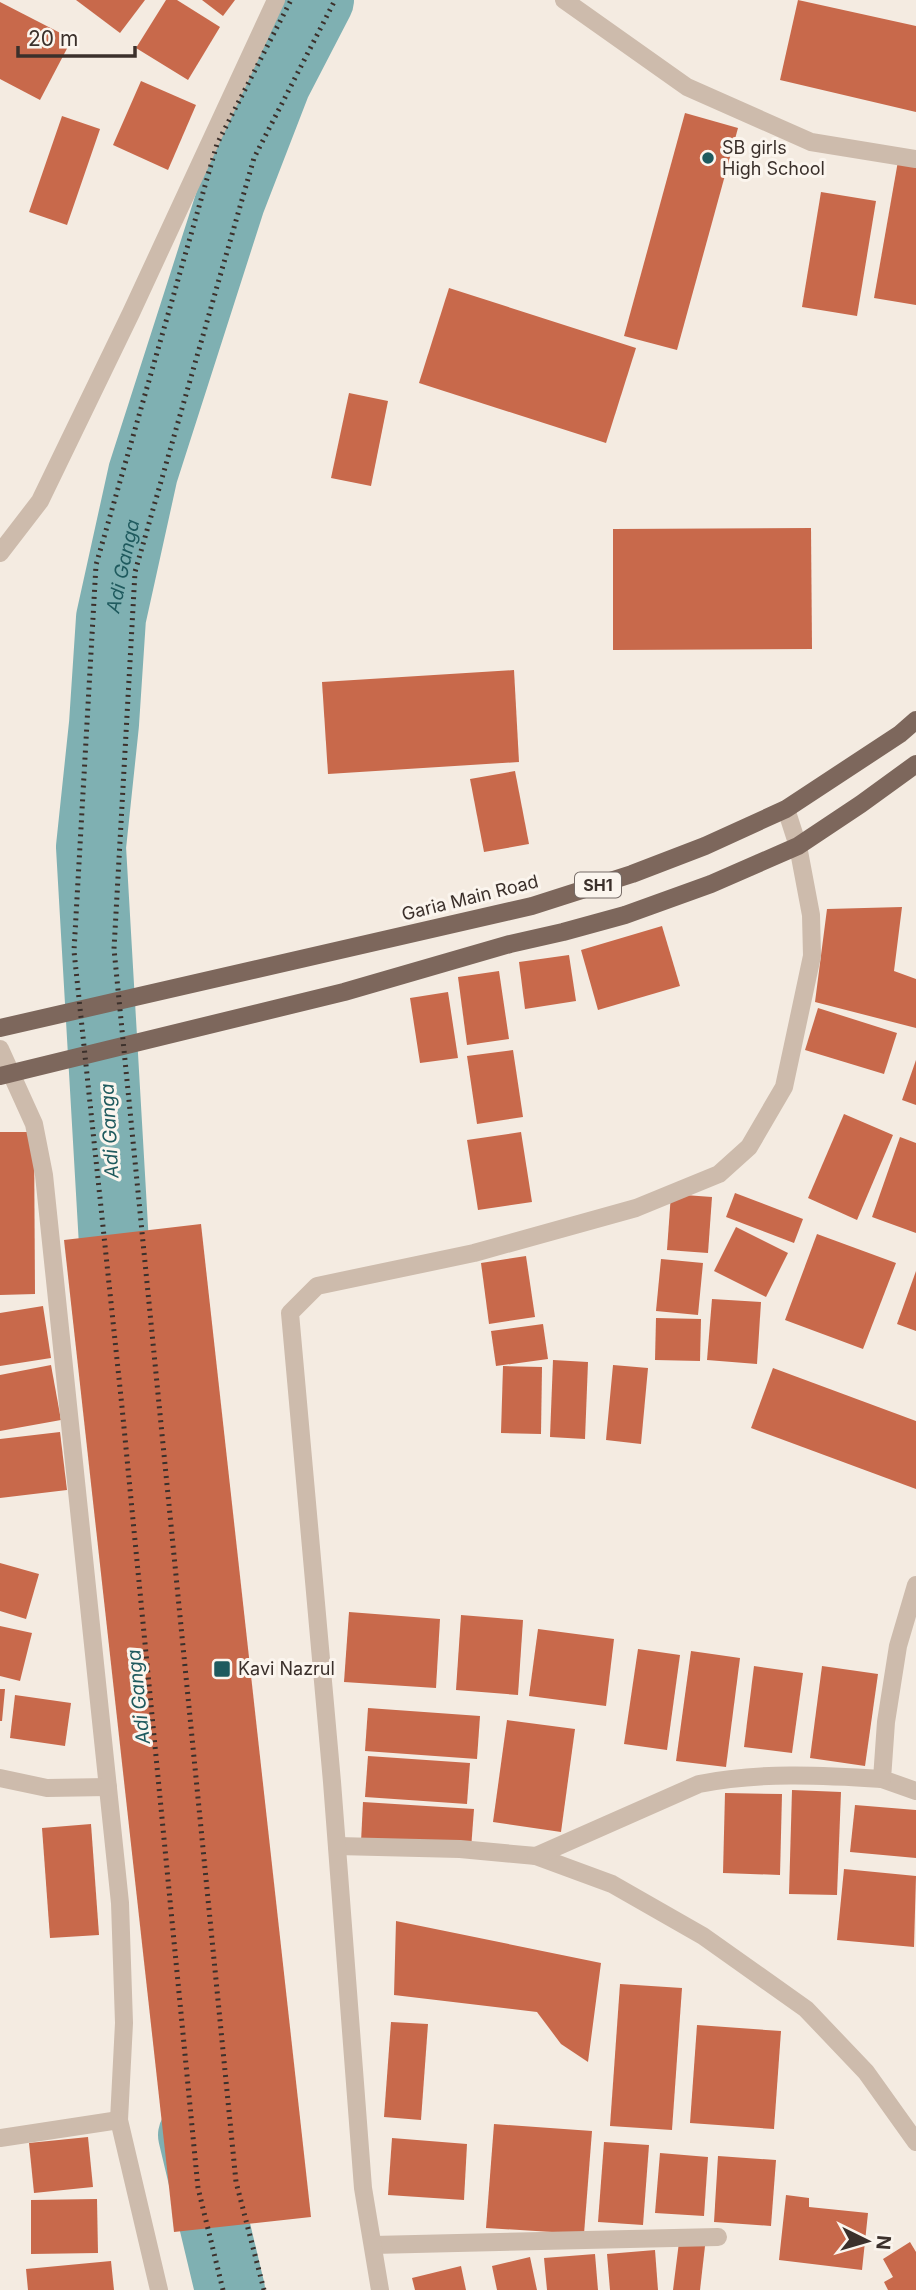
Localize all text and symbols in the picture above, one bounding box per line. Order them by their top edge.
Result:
scale bar [18,14,135,58]
text: 20 m [28,26,78,51]
place label: SB girls High School [722,137,825,179]
marker: SB girls High School [700,150,716,166]
water label: Adi Ganga [101,517,145,616]
street label: Garia Main Road [399,870,540,925]
road number: SH1 [575,872,621,898]
water label: Adi Ganga [96,1083,124,1180]
water label: Adi Ganga [122,1648,155,1746]
place label: Kavi Nazrul [238,1658,335,1679]
marker: Kavi Nazrul [212,1659,232,1679]
north arrow [832,2206,902,2276]
text: N [871,2234,896,2251]

